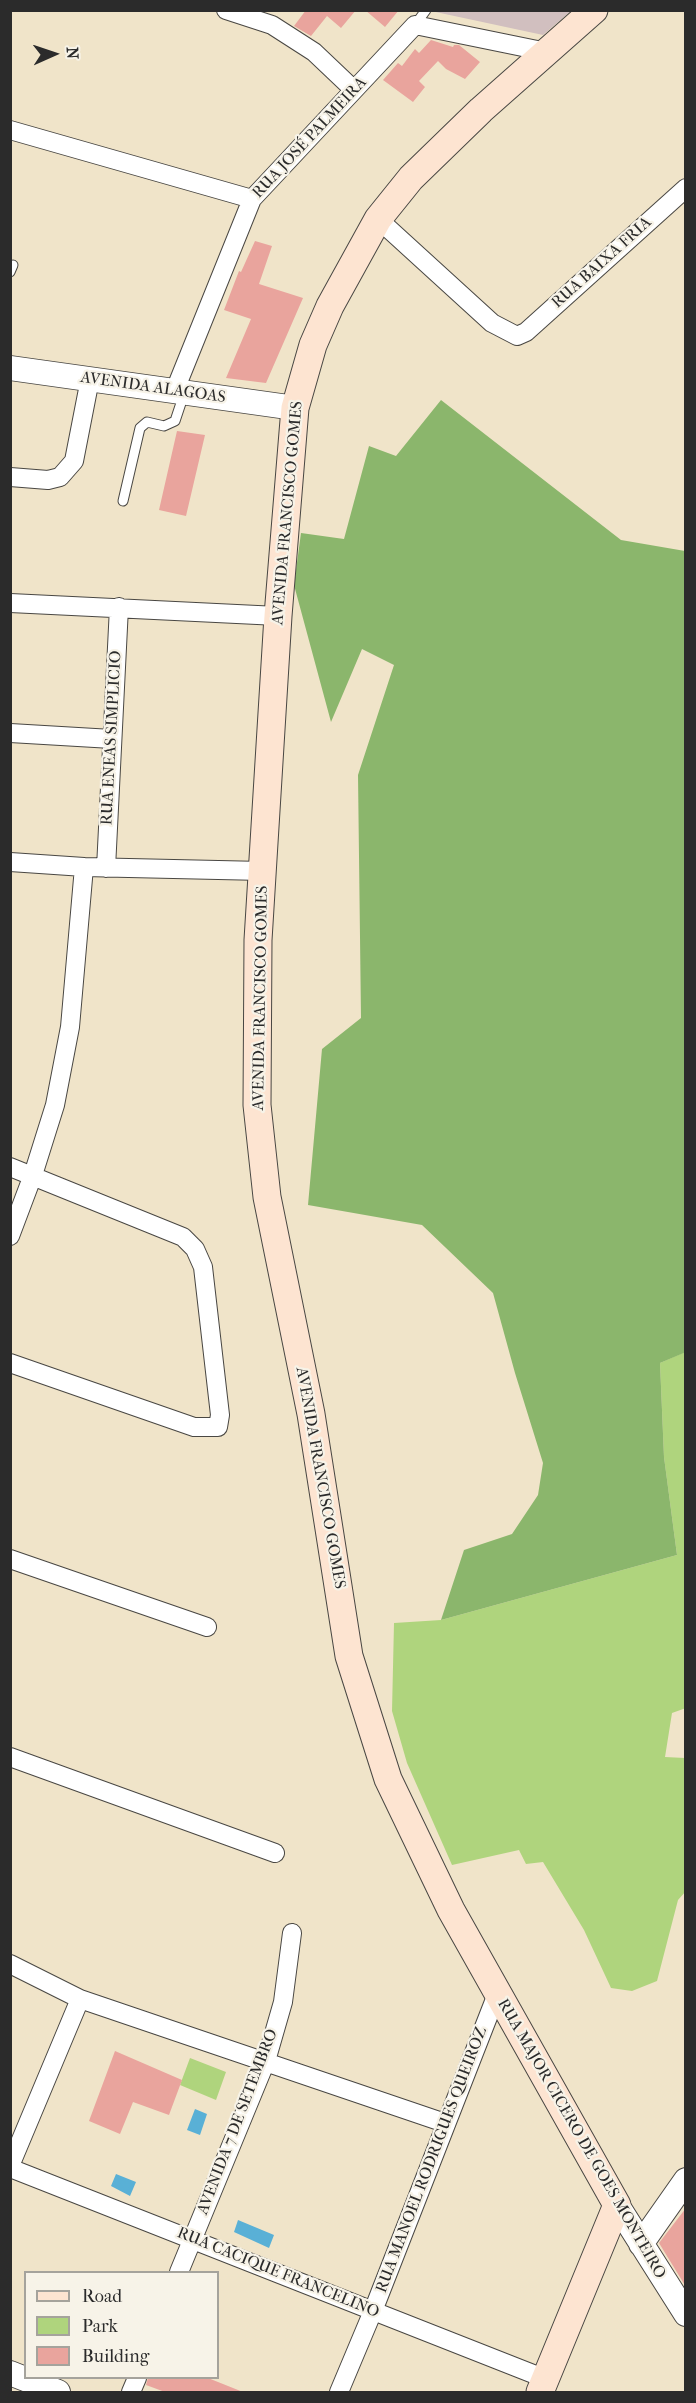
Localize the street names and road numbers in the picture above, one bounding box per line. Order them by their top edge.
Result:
street label: RUA JOSÉ PALMEIRA [249,73,371,203]
street label: RUA BAIXA FRIA [548,213,656,313]
street label: AVENIDA ALAGOAS [79,368,227,408]
street label: AVENIDA FRANCISCO GOMES [269,400,307,626]
street label: RUA ENEAS SIMPLICIO [98,650,126,826]
street label: AVENIDA FRANCISCO GOMES [249,885,273,1111]
street label: AVENIDA FRANCISCO GOMES [291,1366,349,1590]
street label: RUA MAJOR CICERO DE GOES MONTEIRO [493,1996,669,2282]
street label: RUA MANOEL RODRIGUES QUEIROZ [372,2024,492,2296]
street label: AVENIDA 7 DE SETEMBRO [194,2026,282,2218]
street label: RUA CACIQUE FRANCELINO [174,2224,382,2322]

